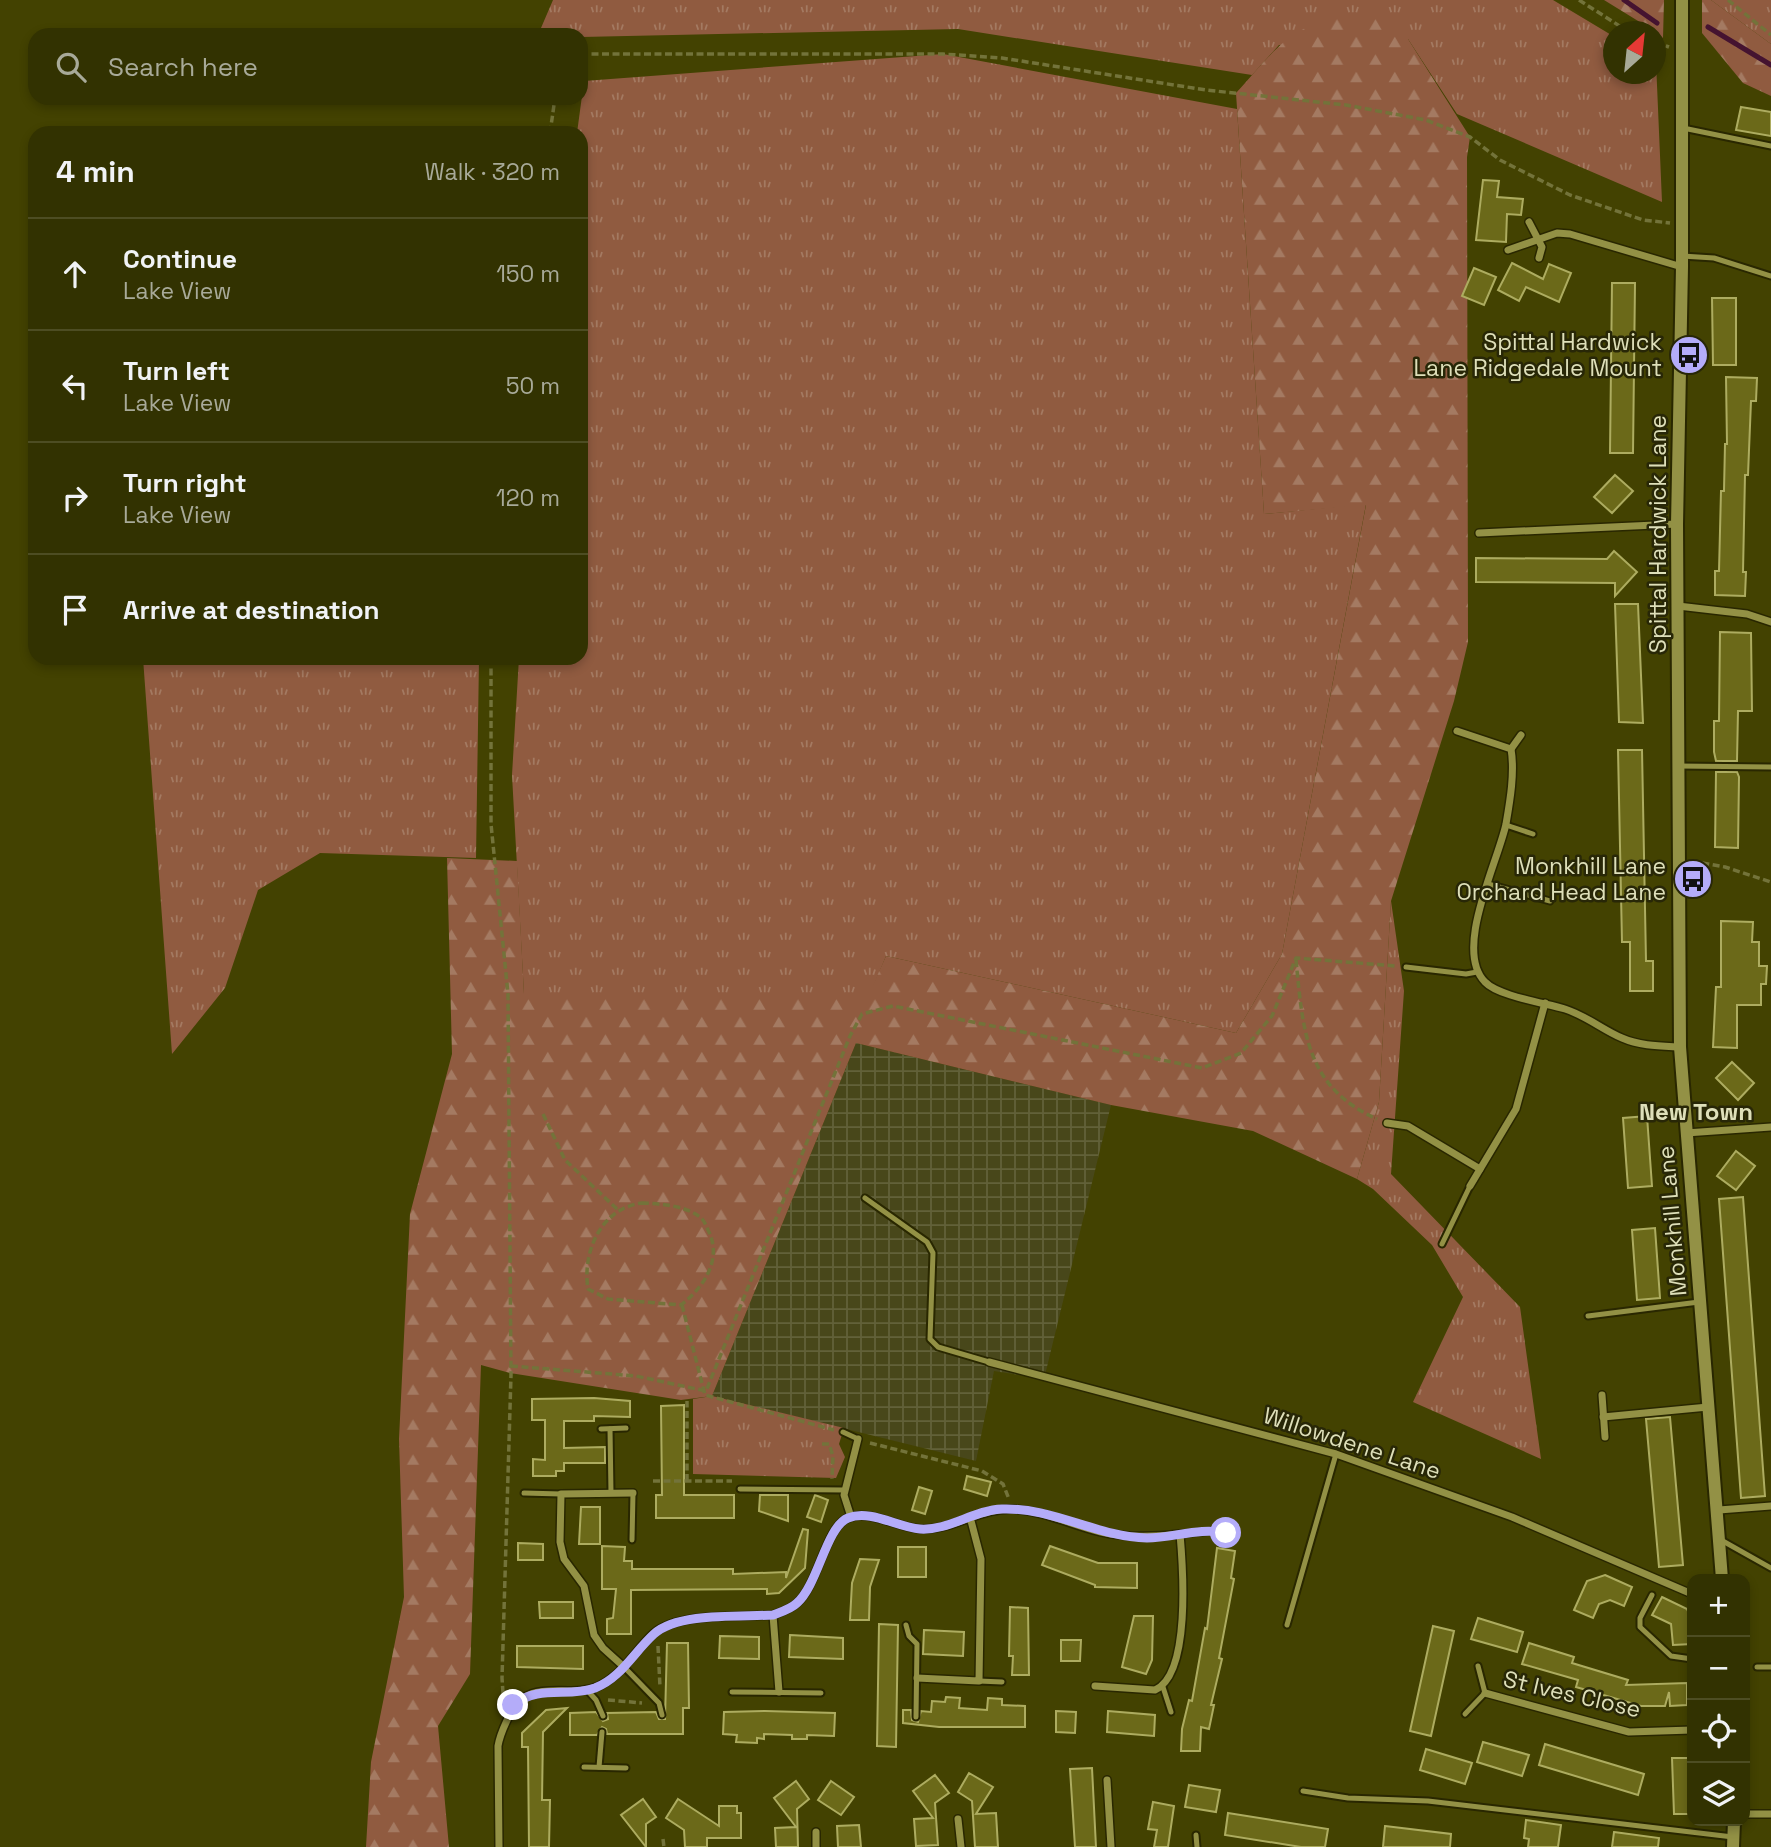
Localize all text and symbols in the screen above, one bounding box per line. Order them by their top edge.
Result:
north arrow [1603,21,1666,84]
search box [28,28,588,105]
icon: search [52,48,90,86]
text: Search here [108,50,258,84]
text: 4 min [56,152,135,191]
text: Walk · 320 m [425,157,560,187]
text: Continue [123,242,237,276]
icon: ahead [56,255,94,293]
text: 150 m [496,259,560,289]
text: Lake View [123,276,231,306]
place label: Spittal Hardwick Lane Ridgedale Mount [1414,327,1662,383]
bus stop icon: Spittal Hardwick Lane Ridgedale Mount [1668,334,1710,376]
text: Turn left [123,354,230,388]
icon: left [56,367,94,405]
text: 50 m [506,371,560,401]
text: Lake View [123,388,231,418]
street label: Spittal Hardwick Lane [1643,415,1673,653]
text: Turn right [123,466,247,500]
icon: right [56,479,94,517]
text: 120 m [496,483,560,513]
text: Lake View [123,500,231,530]
icon: arrive [56,591,94,629]
text: Arrive at destination [123,593,380,627]
place label: Monkhill Lane Orchard Head Lane [1456,851,1666,907]
bus stop icon: Monkhill Lane Orchard Head Lane [1672,858,1714,900]
district label: New Town [1639,1096,1753,1127]
street label: Monkhill Lane [1650,1144,1694,1298]
street label: Willowdene Lane [1259,1400,1445,1486]
route start [1210,1517,1241,1548]
map controls [1687,1574,1750,1826]
button: + [1687,1574,1750,1637]
button: − [1687,1637,1750,1700]
street label: St Ives Close [1500,1664,1644,1724]
route end [497,1689,528,1720]
button: locate [1687,1700,1750,1763]
button: layers [1687,1763,1750,1826]

